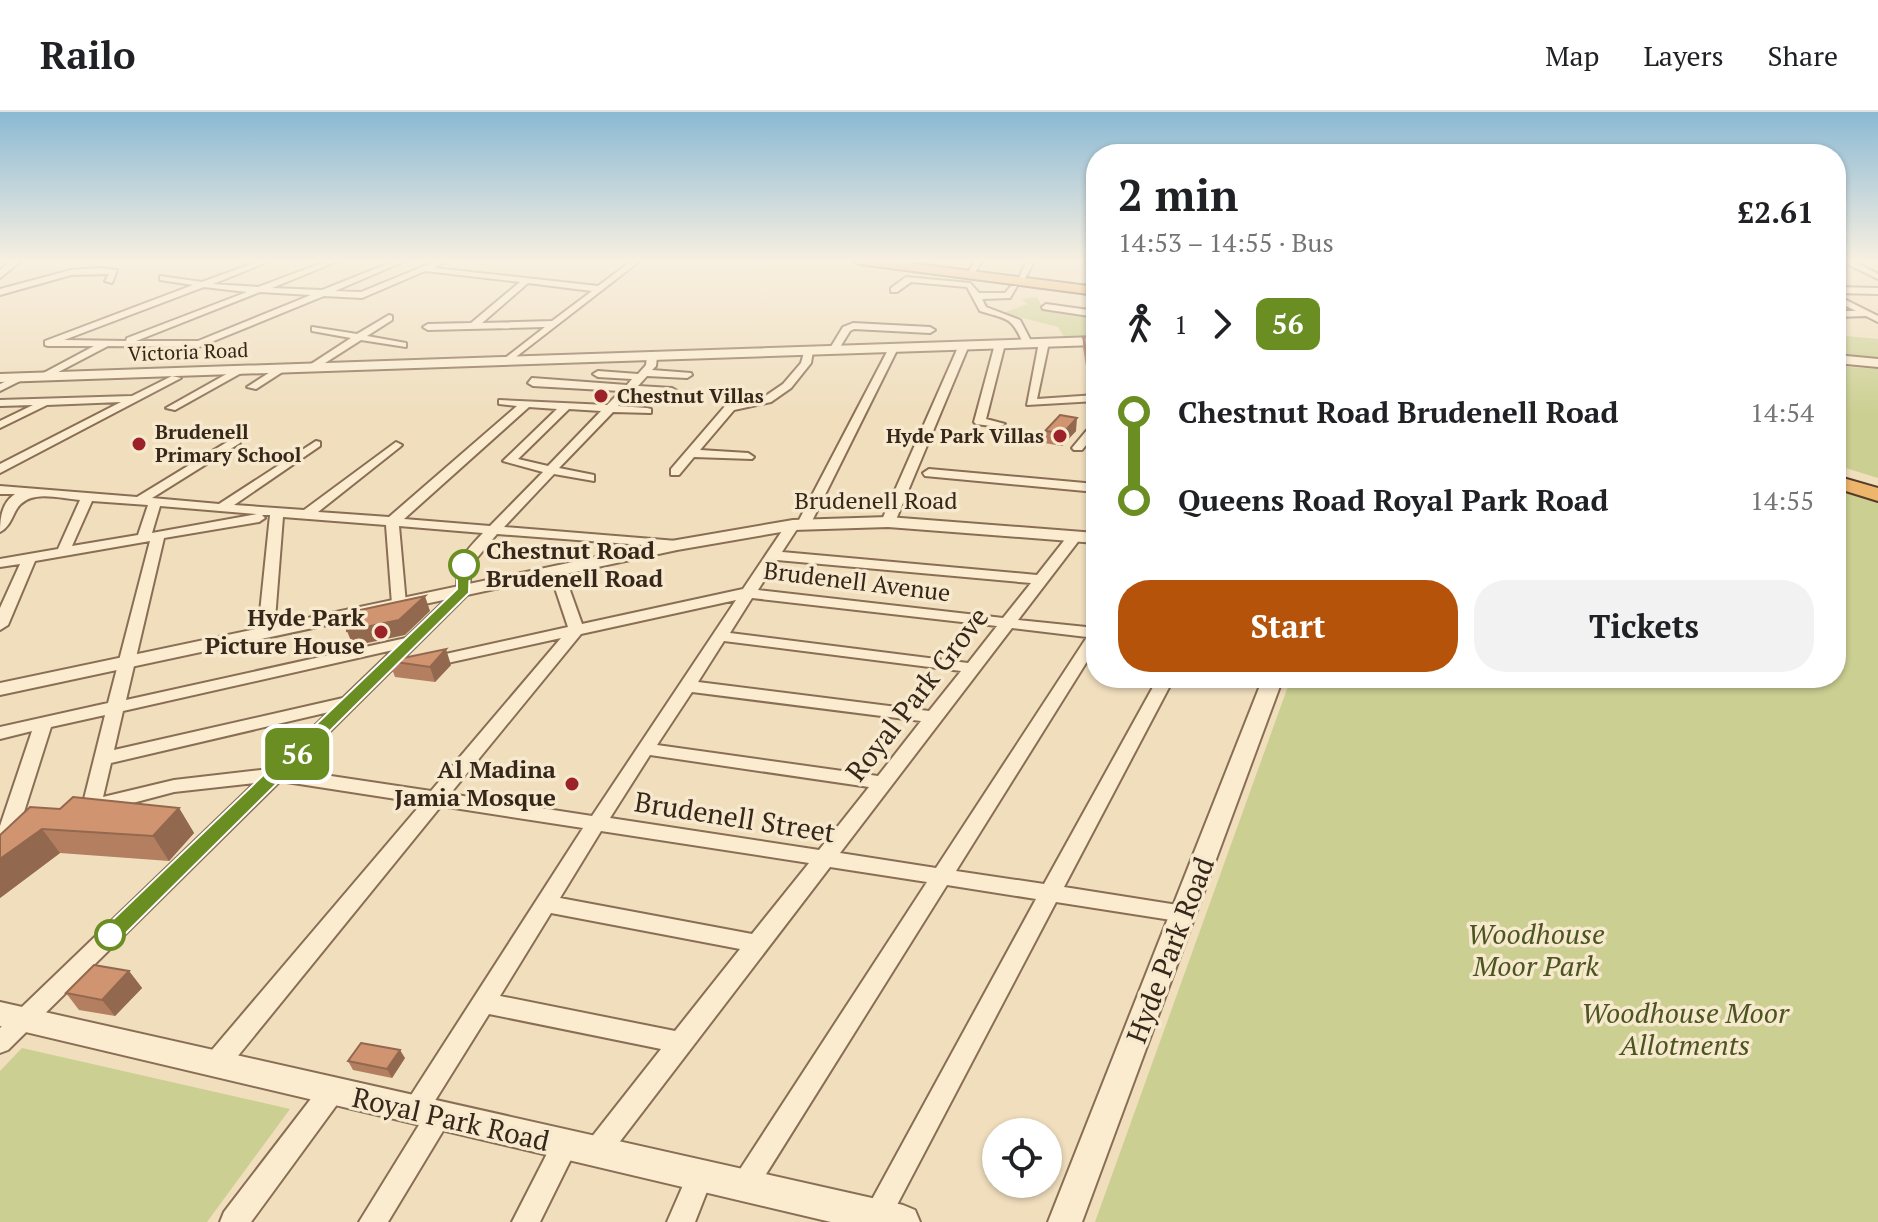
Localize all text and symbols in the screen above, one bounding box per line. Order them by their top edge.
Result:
text: Railo [40,30,135,80]
text: Map [1545,37,1599,74]
text: Layers [1643,37,1724,74]
text: Share [1768,37,1838,74]
text: 2 min [1118,165,1238,224]
text: £2.61 [1737,192,1814,232]
text: 14:53 – 14:55 · Bus [1118,225,1334,259]
icon: walk [1118,302,1162,346]
icon: forward [1200,302,1244,346]
text: 56 [1272,305,1304,342]
text: 1 [1174,307,1188,341]
street label: Victoria Road [127,336,249,367]
place label: Chestnut Villas [617,382,764,409]
marker: Chestnut Villas [592,387,610,405]
text: Chestnut Road Brudenell Road [1178,392,1619,432]
text: 14:54 [1750,395,1814,429]
place label: Brudenell Primary School [155,418,302,468]
place label: Hyde Park Villas [886,422,1044,449]
marker: Hyde Park Villas [1051,427,1069,445]
marker: Brudenell Primary School [130,435,148,453]
text: Queens Road Royal Park Road [1178,480,1608,520]
text: 14:55 [1750,483,1814,517]
street label: Brudenell Road [794,484,958,516]
place label: Chestnut Road Brudenell Road [486,534,664,594]
marker: Chestnut Road Brudenell Road [449,550,479,580]
street label: Brudenell Avenue [762,554,952,608]
button: Start [1118,580,1458,672]
button: Tickets [1474,580,1814,672]
street label: Royal Park Grove [837,599,996,788]
place label: Hyde Park Picture House [205,601,365,661]
marker: Hyde Park Picture House [372,623,390,641]
line badge: 56 [261,728,333,780]
text: 56 [281,735,313,772]
place label: Al Madina Jamia Mosque [395,753,557,813]
marker: Al Madina Jamia Mosque [563,775,581,793]
street label: Brudenell Street [632,782,839,851]
street label: Hyde Park Road [1117,852,1222,1048]
park label: Woodhouse Moor Park [1467,915,1605,984]
unlabelled marker [95,920,125,950]
park label: Woodhouse Moor Allotments [1581,994,1790,1063]
street label: Royal Park Road [349,1078,553,1159]
map controls [982,1118,1062,1198]
button: locate [982,1118,1062,1198]

